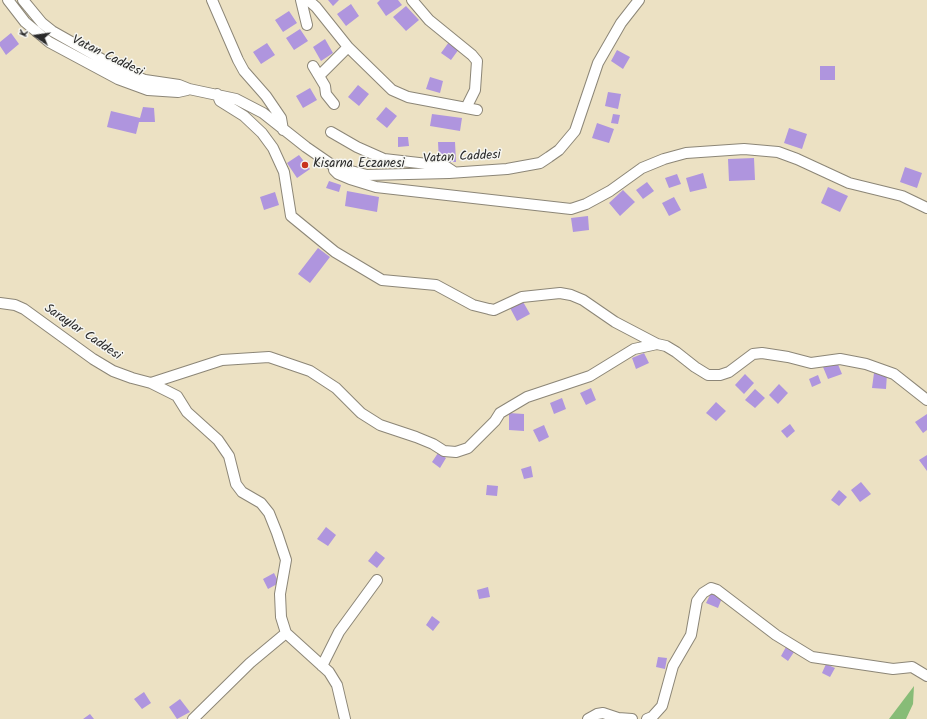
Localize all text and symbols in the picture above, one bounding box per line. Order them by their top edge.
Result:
north arrow [16,16,56,56]
text: K [15,28,34,39]
street label: Vatan Caddesi [69,33,145,81]
street label: Vatan Caddesi [423,148,501,168]
place label: Kisarna Eczanesi [313,157,405,173]
marker: Kisarna Eczanesi [300,160,310,170]
street label: Saraylar Caddesi [40,301,124,365]

